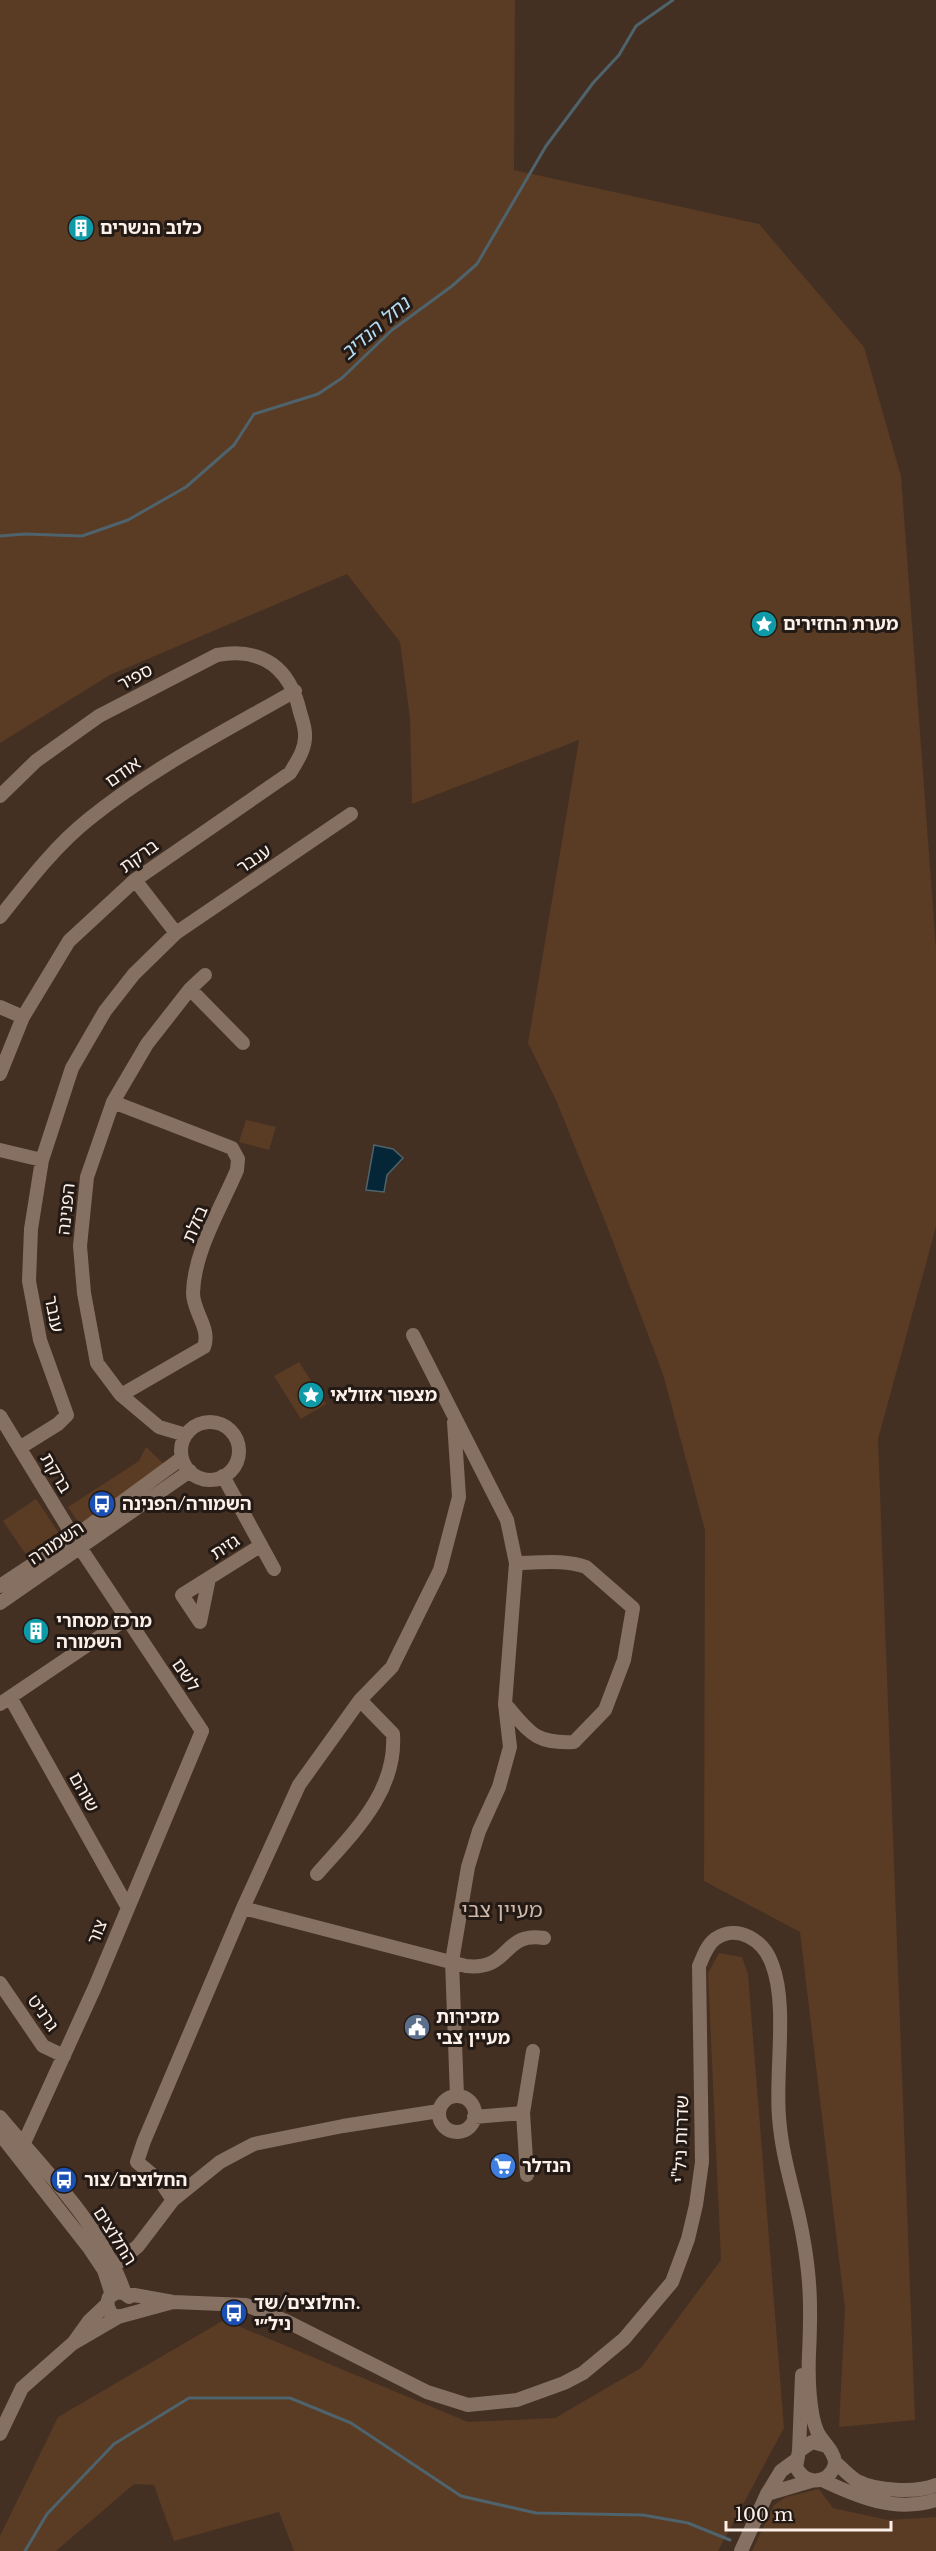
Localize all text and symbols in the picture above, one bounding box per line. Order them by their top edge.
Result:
building icon: כלוב הנשרים [66,213,96,243]
place label: כלוב הנשרים [100,217,202,239]
water label: נחל הנדיב [336,291,416,365]
place icon: מערת החזירים [749,609,779,639]
place label: מערת החזירים [783,613,899,635]
street label: ספיר [114,659,156,695]
street label: אודם [101,752,145,792]
street label: ברקת [115,834,163,878]
street label: ענבר [233,840,275,878]
street label: הפנינה [52,1182,80,1236]
street label: בזלת [177,1202,213,1246]
street label: ענבר [40,1294,68,1334]
place icon: מצפור אזולאי [296,1380,326,1410]
place label: מצפור אזולאי [330,1384,437,1406]
street label: ברקת [36,1449,76,1497]
bus stop icon: השמורה/הפנינה [87,1489,117,1519]
place label: השמורה/הפנינה [122,1493,252,1515]
street label: השמורה [24,1516,88,1570]
street label: גזית [206,1529,244,1564]
place label: מרכז מסחרי השמורה [56,1610,152,1653]
building icon: מרכז מסחרי השמורה [21,1616,51,1646]
street label: לשם [167,1654,205,1696]
street label: שוהם [64,1768,104,1816]
district label: מעיין צבי [462,1897,543,1923]
street label: צור [82,1916,112,1948]
street label: גרניט [23,1991,63,2036]
place label: מזכירות מעיין צבי [436,2006,511,2049]
public building icon: מזכירות מעיין צבי [402,2012,432,2042]
street label: שדרות ניל"י [668,2095,694,2183]
supermarket icon: הנדלר [488,2151,518,2181]
place label: הנדלר [522,2155,571,2177]
bus stop icon: החלוצים/צור [49,2165,79,2195]
place label: החלוצים/צור [84,2169,187,2191]
street label: החלוצים [89,2203,141,2269]
place label: החלוצים/שד. ניל״י [254,2292,360,2335]
bus stop icon: החלוצים/שד. ניל״י [219,2298,249,2328]
scale bar [726,2494,891,2532]
text: 100 m [735,2504,793,2526]

